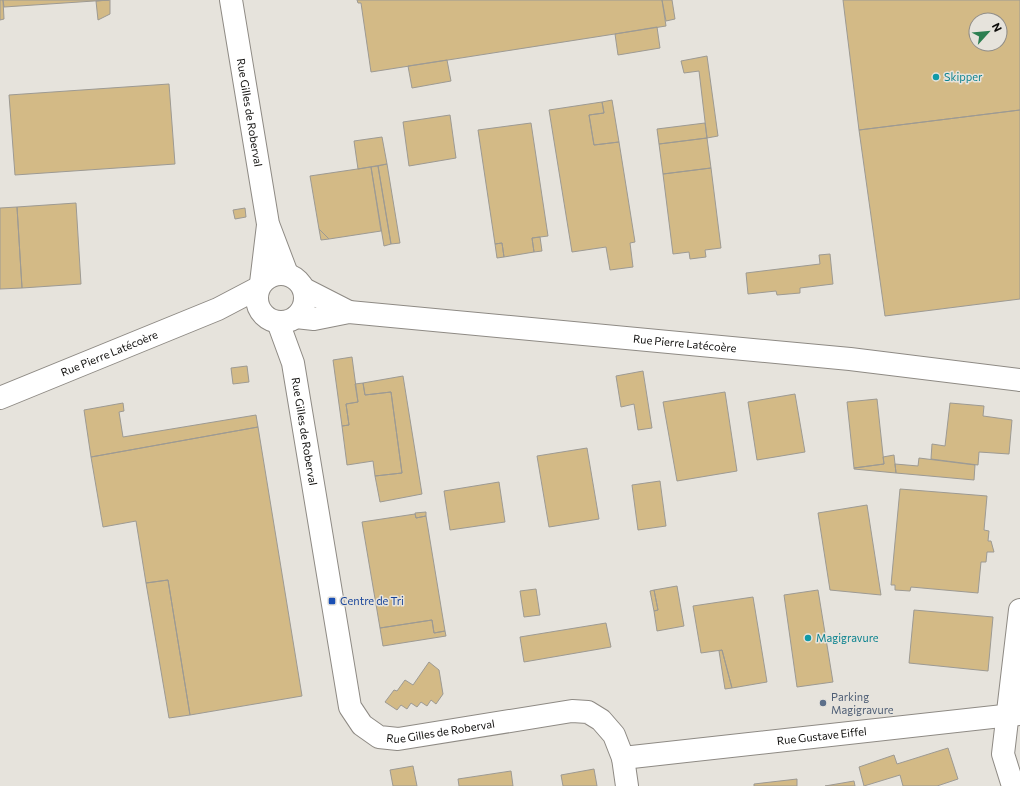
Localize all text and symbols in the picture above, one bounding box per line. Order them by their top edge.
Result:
north arrow [968,12,1008,52]
text: N [990,21,1005,34]
street label: Rue Gilles de Roberval [235,57,265,167]
place label: Skipper [944,70,983,83]
marker: Skipper [931,72,941,82]
street label: Rue Pierre Latécoère [59,327,160,379]
street label: Rue Pierre Latécoère [633,332,737,354]
street label: Rue Gilles de Roberval [289,376,320,486]
place label: Centre de Tri [340,594,404,607]
marker: Centre de Tri [327,596,337,606]
place label: Magigravure [816,631,879,644]
marker: Magigravure [803,633,813,643]
place label: Parking Magigravure [831,690,894,716]
marker: Parking Magigravure [818,698,828,708]
street label: Rue Gilles de Roberval [386,717,496,745]
street label: Rue Gustave Eiffel [776,724,867,747]

